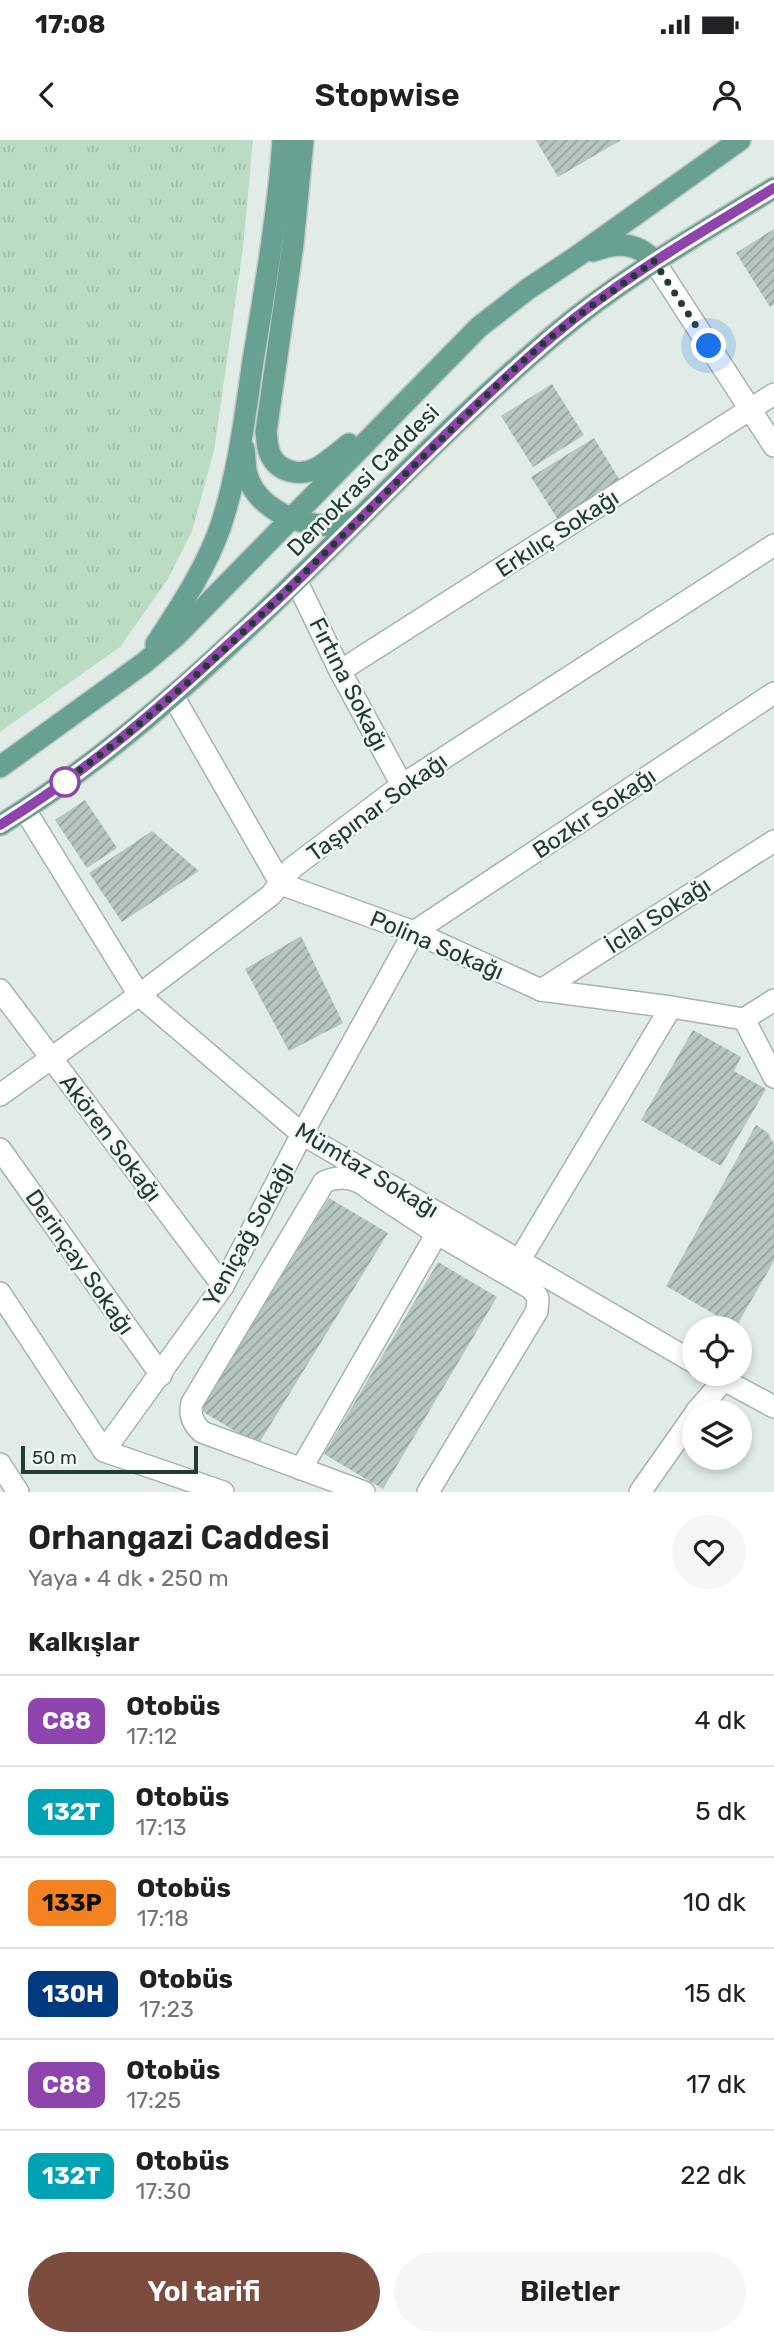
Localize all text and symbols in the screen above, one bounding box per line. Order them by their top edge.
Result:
text: 17:08 [35,9,106,40]
icon: back [28,76,66,114]
text: Stopwise [314,76,460,114]
icon: person [708,76,746,114]
your location [691,328,726,363]
street label: Demokrasi Caddesi [281,398,445,562]
street label: Erkılıç Sokağı [490,483,624,583]
street label: Fırtına Sokağı [303,613,395,755]
street label: Taşpınar Sokağı [301,747,453,867]
street label: Bozkır Sokağı [527,762,661,864]
unlabelled marker [50,767,80,797]
street label: İclal Sokağı [600,871,716,959]
street label: Polina Sokağı [366,904,508,986]
street label: Akören Sokağı [54,1069,168,1207]
street label: Mümtaz Sokağı [290,1116,444,1224]
street label: Yeniçağ Sokağı [197,1157,299,1311]
street label: Derinçay Sokağı [20,1184,140,1340]
map controls [682,1316,752,1470]
button: locate [682,1316,752,1386]
button: layers [682,1400,752,1470]
scale bar [21,1443,198,1475]
text: 50 m [32,1446,77,1469]
button: heart [672,1515,746,1589]
text: Orhangazi Caddesi [28,1518,330,1557]
text: Yaya · 4 dk · 250 m [28,1564,229,1592]
text: Kalkışlar [28,1627,139,1658]
text: Otobüs [126,1691,220,1722]
text: 4 dk [695,1705,746,1736]
text: C88 [42,1707,91,1735]
text: 17:12 [126,1722,177,1750]
text: Otobüs [135,1782,229,1813]
text: 5 dk [695,1796,746,1827]
text: 132T [42,1798,100,1826]
text: 17:13 [135,1813,187,1841]
text: Otobüs [137,1873,231,1904]
text: 10 dk [683,1887,746,1918]
text: 133P [42,1889,102,1917]
text: 17:18 [137,1904,189,1932]
text: Otobüs [139,1964,233,1995]
text: 15 dk [684,1978,746,2009]
text: 130H [42,1980,104,2008]
text: 17:23 [139,1995,194,2023]
text: Otobüs [126,2055,220,2086]
text: 17 dk [686,2069,746,2100]
text: C88 [42,2071,91,2099]
text: 17:25 [126,2086,181,2114]
text: Otobüs [135,2146,229,2177]
text: 22 dk [680,2160,746,2191]
text: 132T [42,2162,100,2190]
text: 17:30 [135,2177,191,2205]
button: Yol tarifi [28,2252,380,2332]
button: Biletler [394,2252,746,2332]

